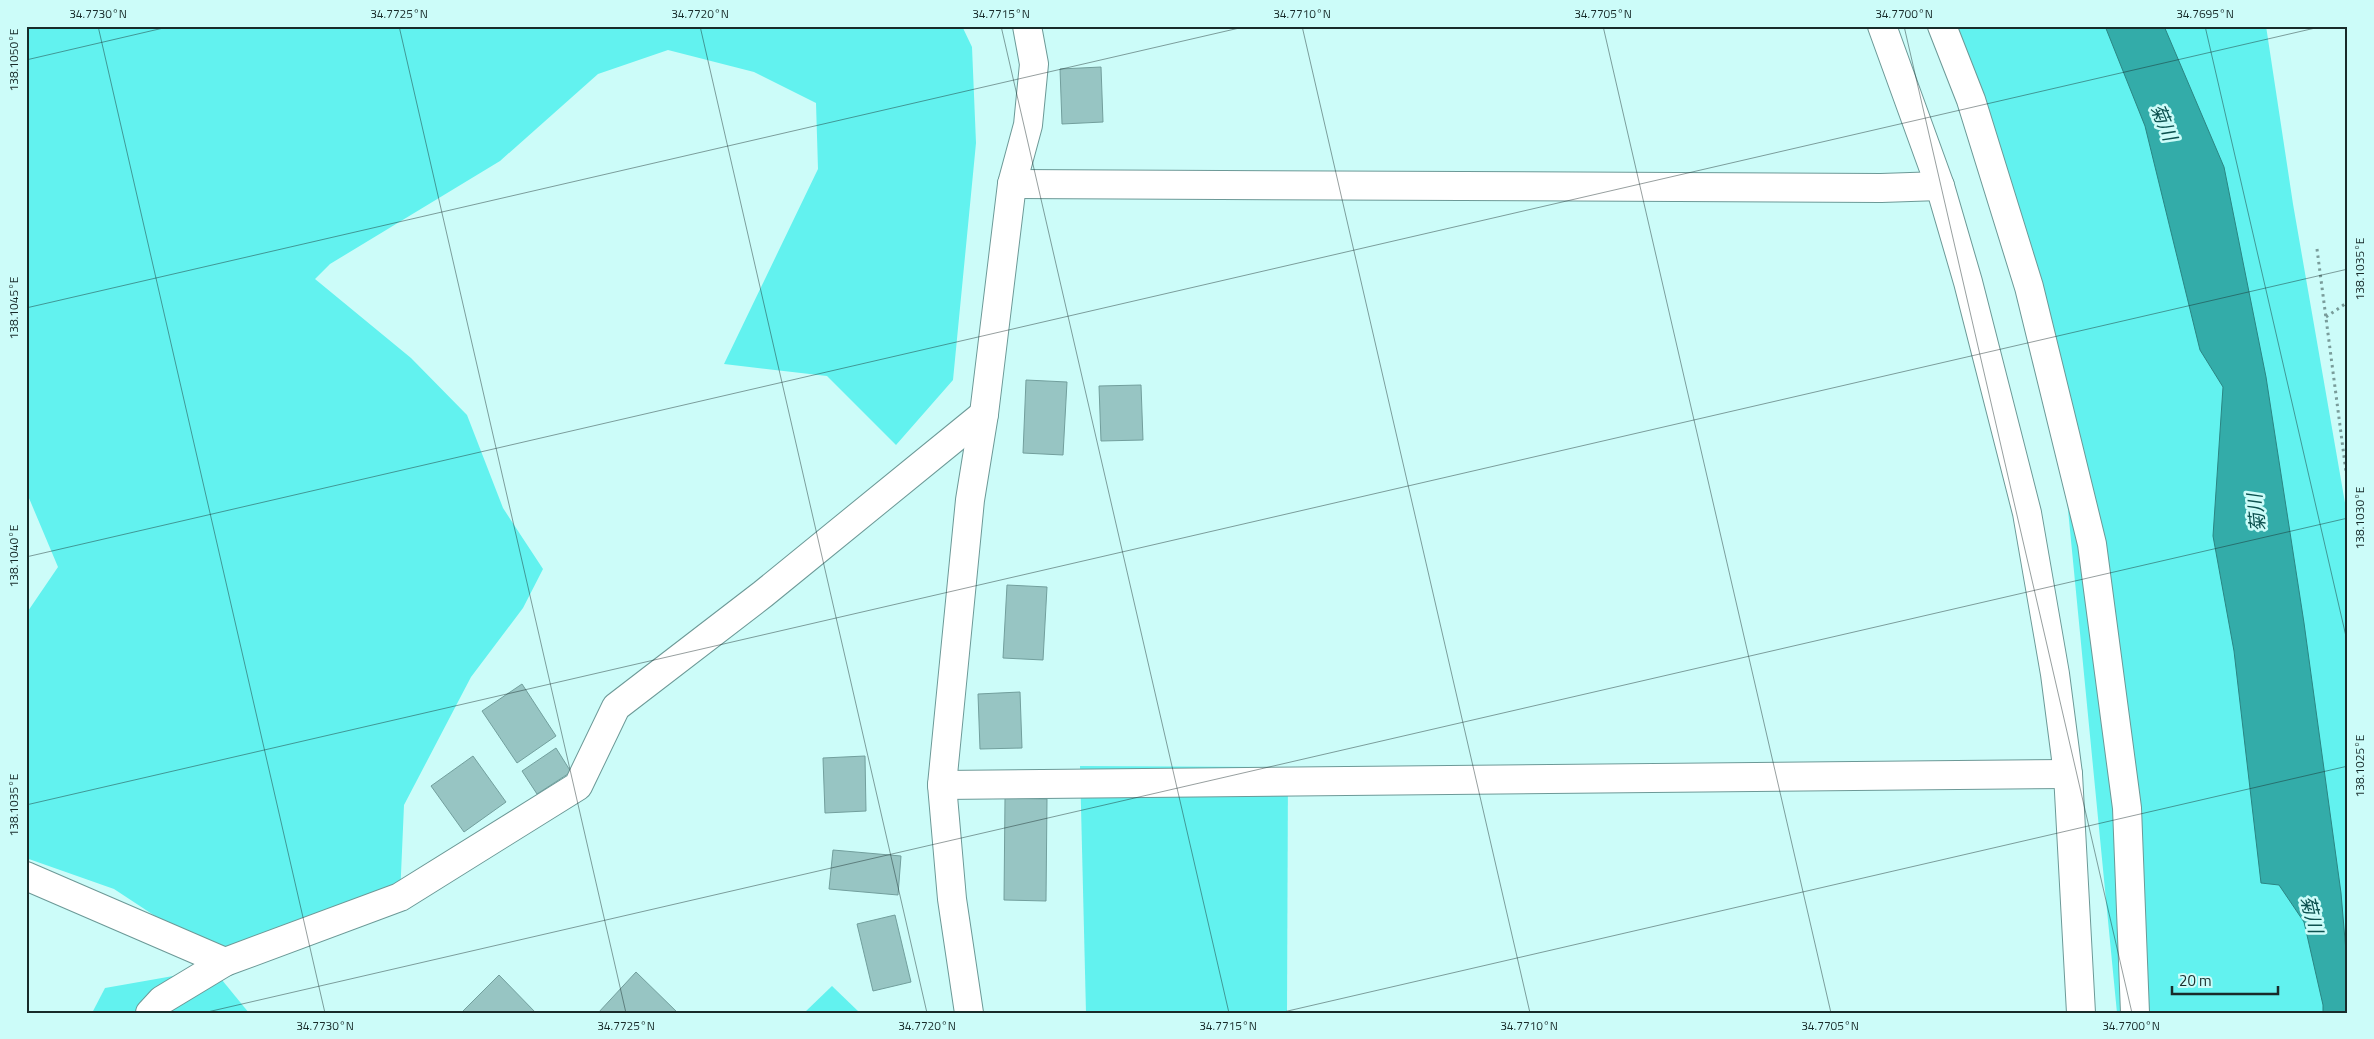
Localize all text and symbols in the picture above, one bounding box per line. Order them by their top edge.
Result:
text: 34.7730°N [69,4,127,23]
text: 34.7725°N [370,4,428,23]
text: 34.7720°N [671,4,729,23]
text: 34.7715°N [972,4,1030,23]
text: 34.7710°N [1273,4,1331,23]
text: 34.7705°N [1574,4,1632,23]
text: 34.7700°N [1875,4,1933,23]
text: 34.7695°N [2176,4,2234,23]
text: 138.1050°E [4,28,23,92]
water label: 菊川 [2144,99,2186,147]
text: 138.1035°E [2350,237,2369,301]
text: 138.1045°E [4,276,23,340]
text: 138.1030°E [2350,486,2369,550]
water label: 菊川 [2239,491,2272,533]
text: 138.1040°E [4,524,23,588]
text: 138.1025°E [2350,734,2369,798]
text: 138.1035°E [4,773,23,837]
water label: 菊川 [2294,892,2332,938]
scale bar [2172,964,2278,996]
text: 20 m [2179,969,2212,992]
text: 34.7730°N [296,1016,354,1035]
text: 34.7725°N [597,1016,655,1035]
text: 34.7720°N [898,1016,956,1035]
text: 34.7715°N [1199,1016,1257,1035]
text: 34.7710°N [1500,1016,1558,1035]
text: 34.7705°N [1801,1016,1859,1035]
text: 34.7700°N [2102,1016,2160,1035]

